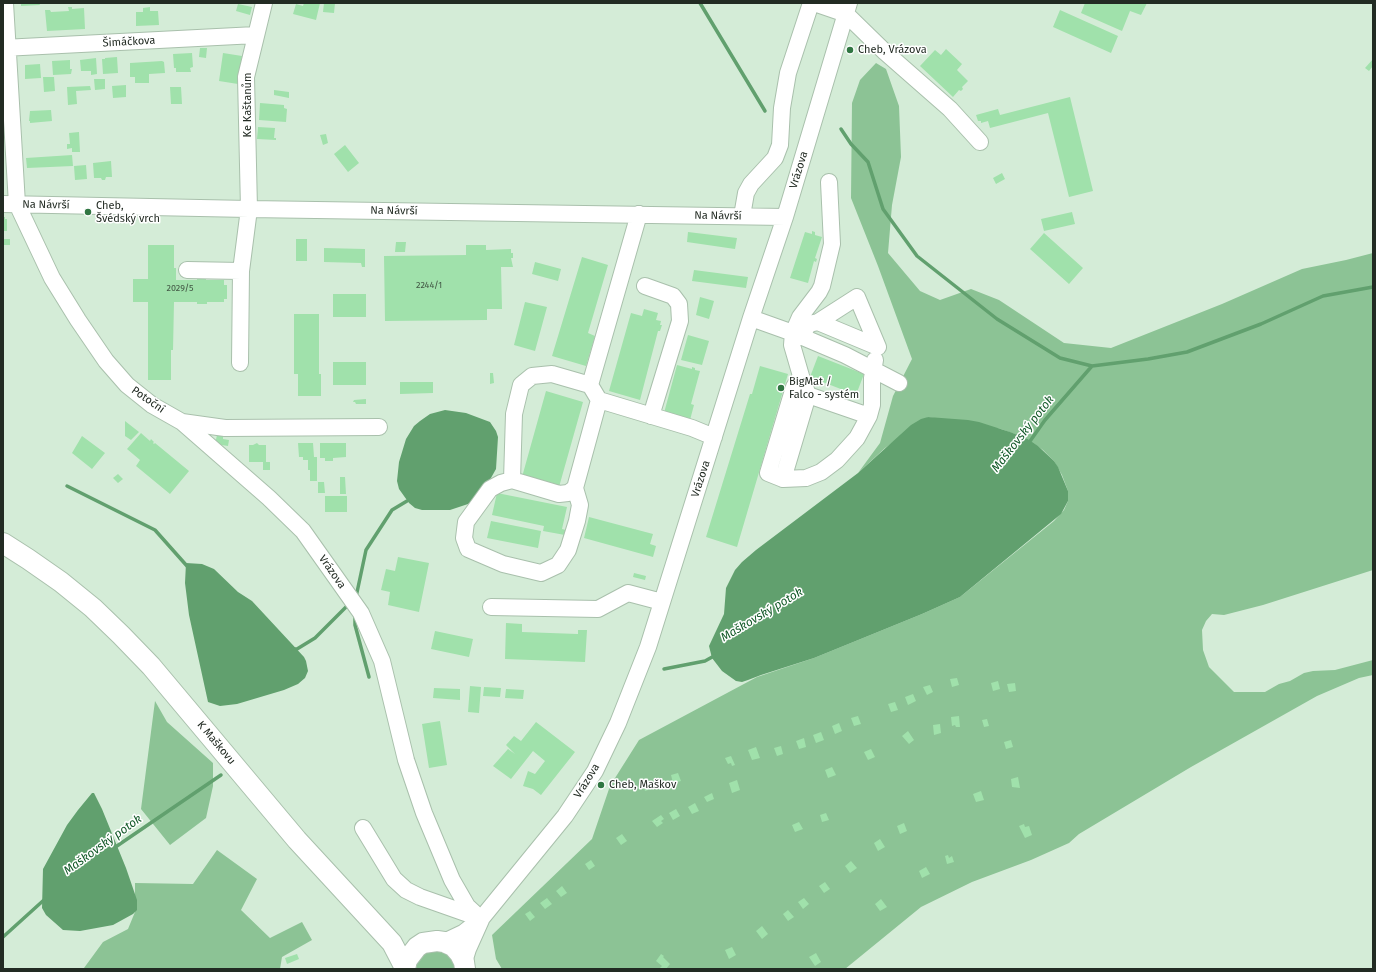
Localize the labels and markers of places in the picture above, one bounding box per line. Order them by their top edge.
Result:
place label: Cheb, Vrázova [858,43,927,57]
marker: Cheb, Vrázova [845,45,855,55]
place label: Cheb, Švédský vrch [96,199,160,225]
marker: Cheb, Švédský vrch [83,207,93,217]
place label: BigMat / Falco - systém [789,375,859,401]
marker: BigMat / Falco - systém [776,383,786,393]
place label: Cheb, Maškov [609,778,676,792]
marker: Cheb, Maškov [596,780,606,790]

